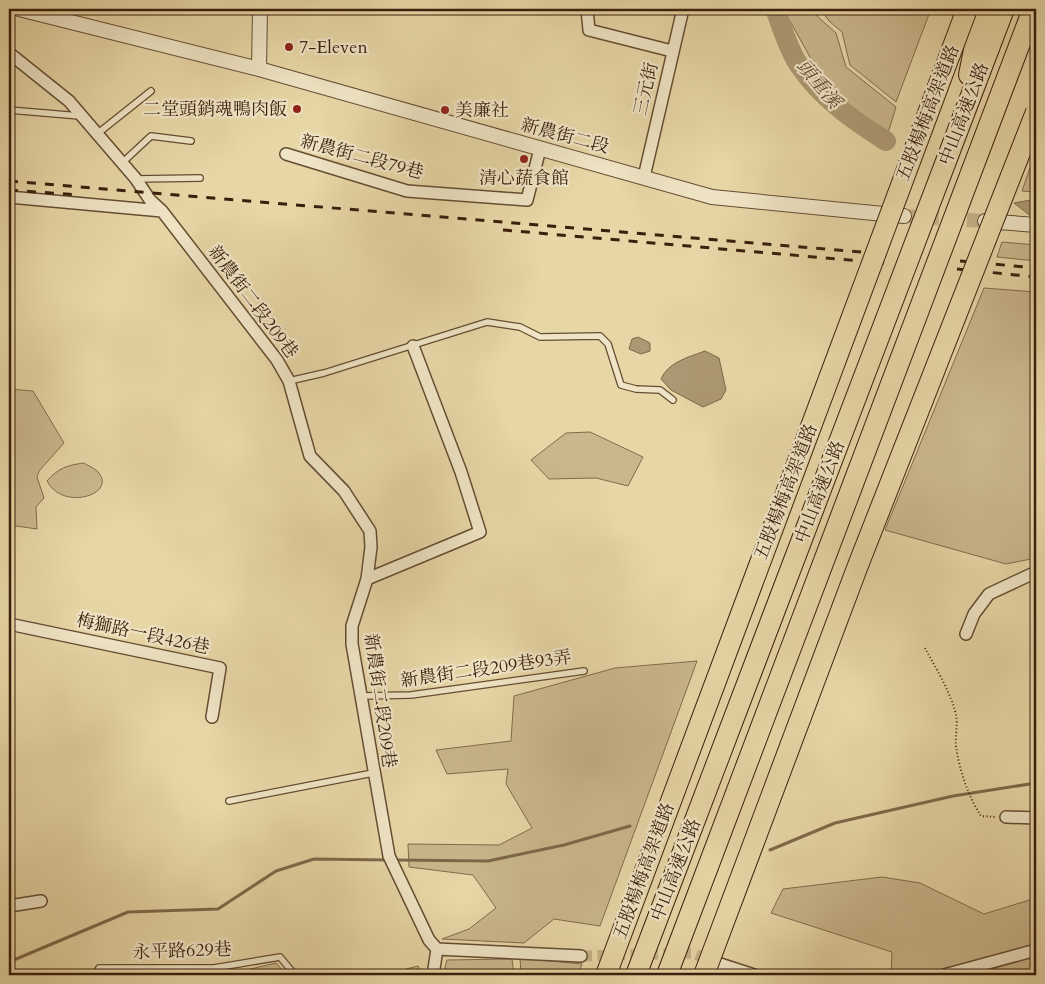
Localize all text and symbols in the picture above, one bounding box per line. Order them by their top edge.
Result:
place label: 7-Eleven [299,35,368,60]
marker: 7-Eleven [283,41,295,53]
street label: 五股楊梅高架道路 [891,41,965,185]
water label: 頭重溪 [791,54,849,116]
street label: 中山高速公路 [933,59,995,169]
street label: 三元街 [628,60,664,118]
place label: 二堂頭銷魂鴨肉飯 [143,97,287,122]
place label: 美廉社 [455,98,509,123]
marker: 二堂頭銷魂鴨肉飯 [291,103,303,115]
marker: 美廉社 [439,104,451,116]
street label: 新農街二段 [518,112,612,160]
street label: 新農街二段79巷 [298,129,426,185]
marker: 清心蔬食館 [518,153,530,165]
place label: 清心蔬食館 [479,166,569,191]
street label: 新農街二段209巷 [202,240,304,364]
street label: 五股楊梅高架道路 [749,420,823,564]
street label: 中山高速公路 [789,437,851,547]
street label: 梅獅路一段426巷 [74,608,212,660]
street label: 新農街二段209巷 [358,632,402,770]
street label: 新農街二段209巷93弄 [399,645,573,693]
street label: 五股楊梅高架道路 [608,799,680,943]
street label: 中山高速公路 [645,815,707,925]
street label: 永平路629巷 [132,937,232,965]

